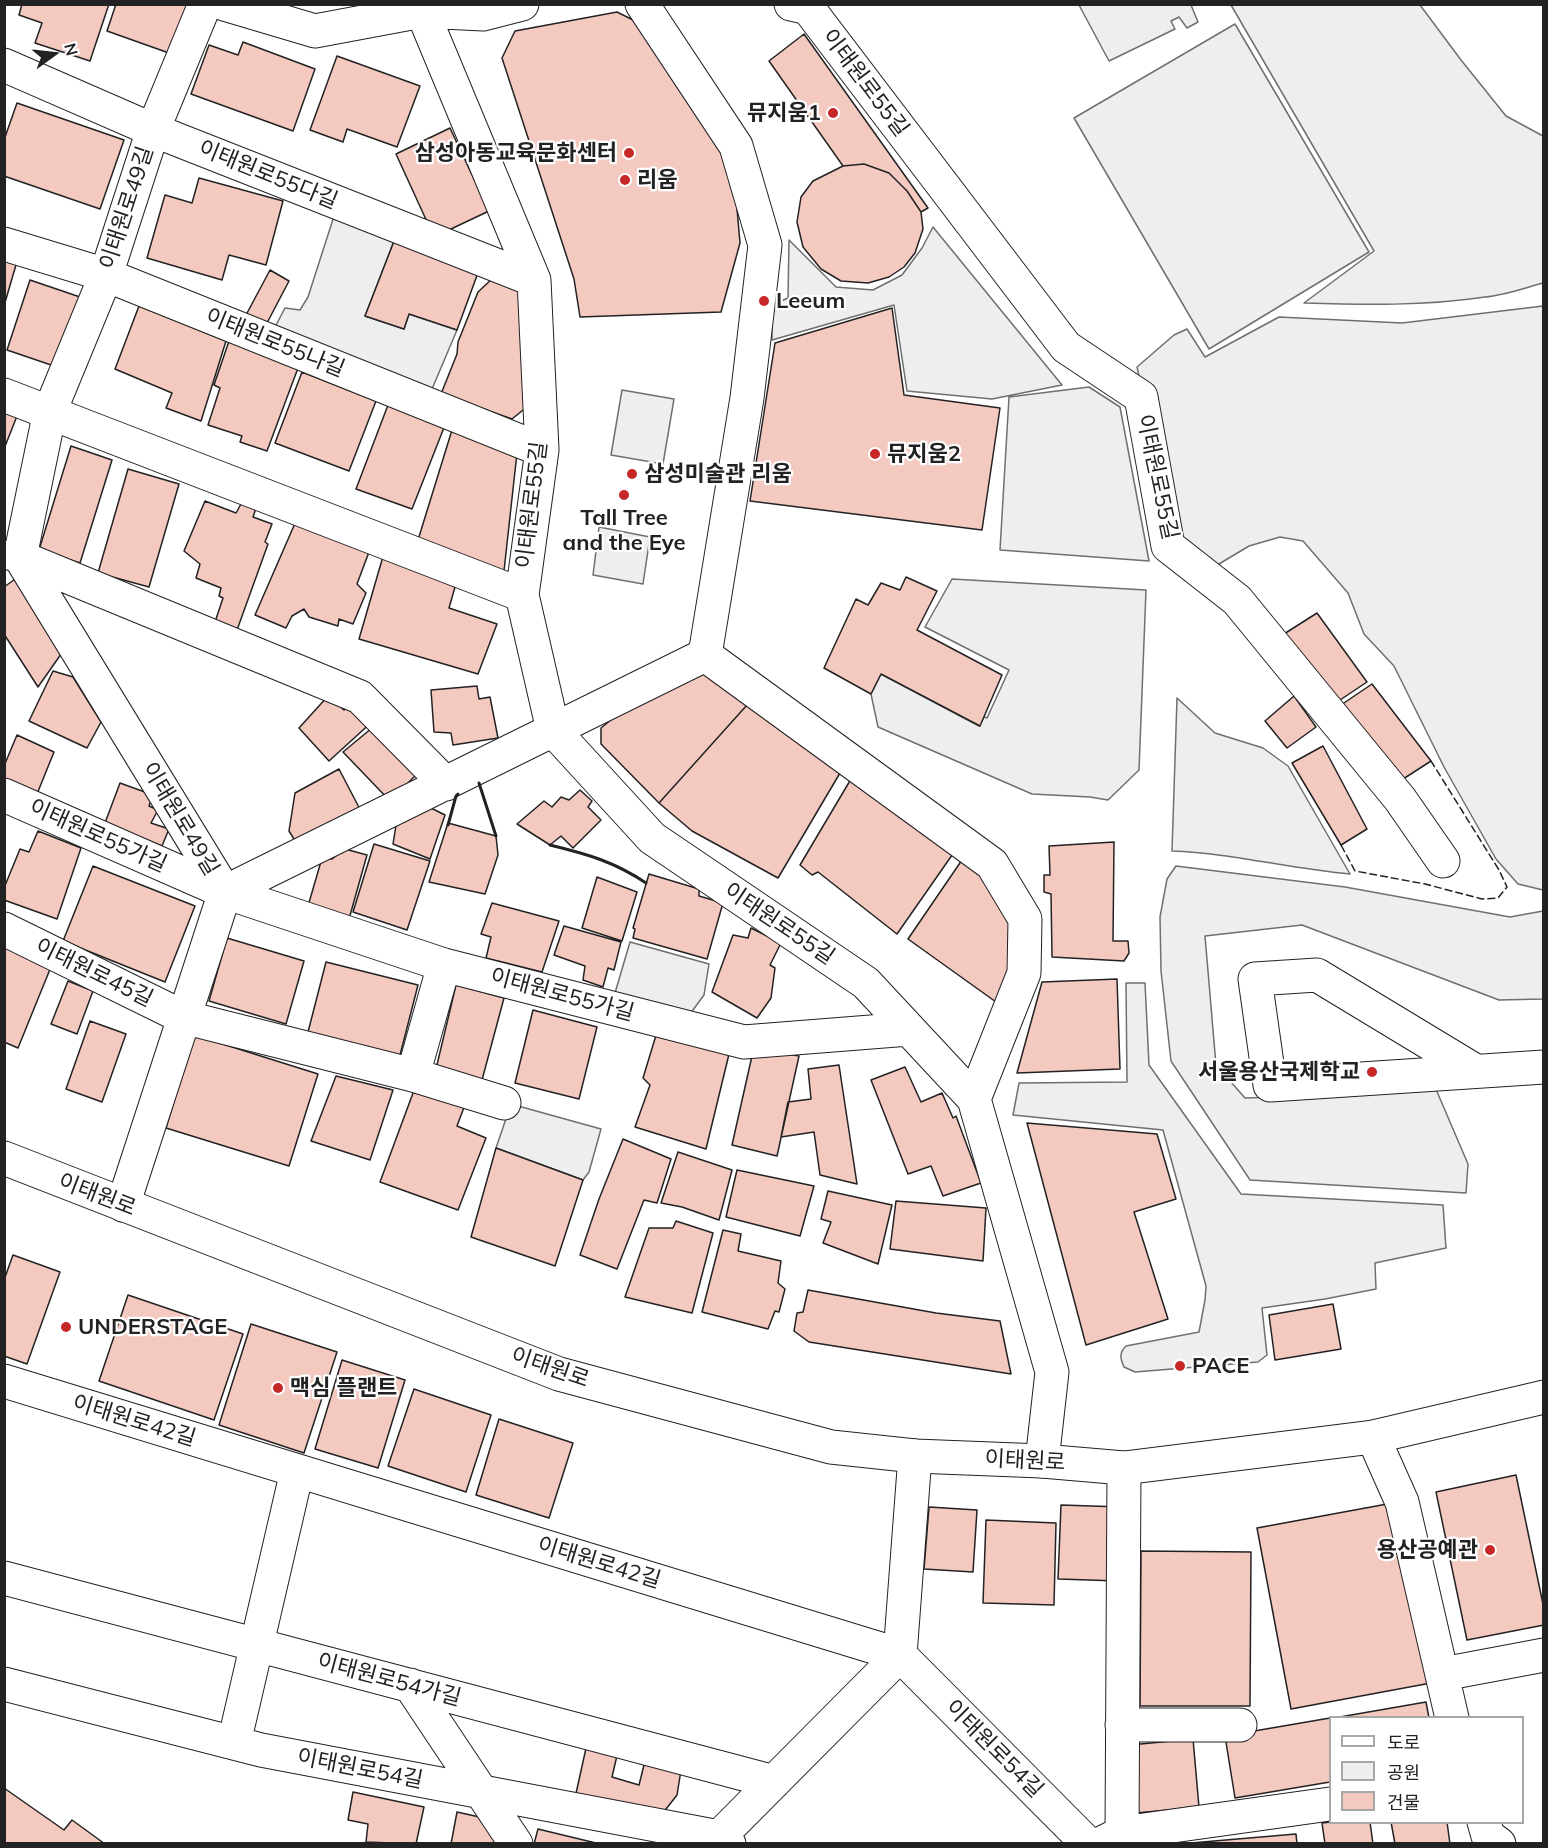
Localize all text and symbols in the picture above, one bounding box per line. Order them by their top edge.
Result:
north arrow [24,24,84,84]
street label: 이태원로55길 [816,24,914,142]
text: N [60,41,83,58]
place label: 뮤지움1 [747,100,821,126]
marker: 뮤지움1 [826,106,840,120]
street label: 이태원로55다길 [195,135,341,215]
place label: 삼성아동교육문화센터 [415,140,617,166]
street label: 이태원로49길 [95,143,159,273]
marker: 삼성아동교육문화센터 [622,146,636,160]
place label: 리움 [637,167,677,193]
marker: 리움 [618,173,632,187]
place label: Leeum [776,288,845,314]
marker: Leeum [757,294,771,308]
street label: 이태원로55나길 [202,303,348,383]
street label: 이태원로55길 [1131,412,1183,542]
street label: 이태원로55길 [511,440,553,570]
place label: 뮤지움2 [887,441,961,467]
marker: 뮤지움2 [868,447,882,461]
place label: 삼성미술관 리움 [644,461,792,487]
marker: 삼성미술관 리움 [625,467,639,481]
marker: Tall Tree and the Eye [617,488,631,502]
place label: Tall Tree and the Eye [563,505,685,556]
street label: 이태원로49길 [136,758,224,880]
street label: 이태원로55가길 [25,794,171,878]
street label: 이태원로55길 [719,877,839,971]
street label: 이태원로45길 [31,933,157,1013]
street label: 이태원로55가길 [487,963,637,1027]
place label: 서울용산국제학교 [1198,1059,1360,1085]
marker: 서울용산국제학교 [1365,1065,1379,1079]
street label: 이태원로 [54,1168,140,1222]
place label: UNDERSTAGE [78,1314,227,1340]
marker: UNDERSTAGE [59,1320,73,1334]
street label: 이태원로 [507,1342,593,1394]
place label: PACE [1192,1353,1249,1379]
marker: PACE [1173,1359,1187,1373]
place label: 맥심 플랜트 [290,1375,397,1401]
marker: 맥심 플랜트 [271,1381,285,1395]
street label: 이태원로42길 [69,1390,199,1452]
street label: 이태원로 [984,1446,1066,1476]
street label: 이태원로42길 [534,1532,664,1594]
place label: 용산공예관 [1377,1537,1478,1563]
marker: 용산공예관 [1483,1543,1497,1557]
street label: 이태원로54가길 [314,1648,464,1712]
street label: 이태원로54길 [940,1695,1048,1803]
legend [1329,1716,1524,1824]
text: 도로 [1387,1731,1420,1754]
street label: 이태원로54길 [295,1744,425,1794]
text: 공원 [1387,1761,1420,1784]
text: 건물 [1387,1791,1420,1814]

